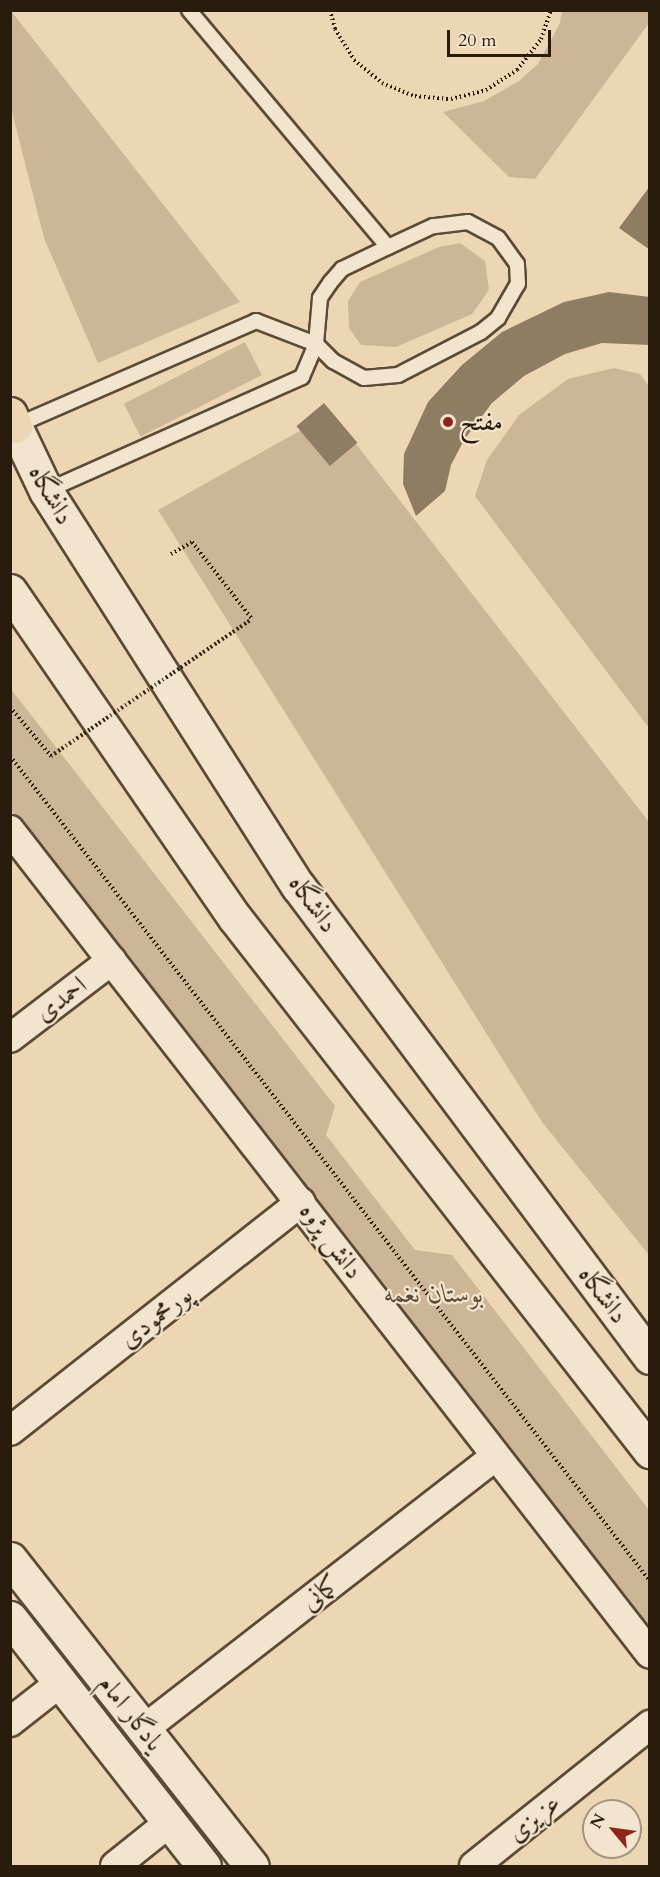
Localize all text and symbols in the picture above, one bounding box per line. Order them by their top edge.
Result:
scale bar [450,18,554,56]
text: 20 m [458,28,497,53]
place label: مفتح [460,406,503,438]
marker: مفتح [441,415,455,429]
street label: دانشگاه [21,459,81,531]
street label: دانشگاه [282,869,344,939]
street label: احمدی [29,969,93,1029]
street label: دانش پژوه [292,1197,370,1285]
street label: دانشگاه [571,1260,635,1330]
park label: بوستان نغمه [384,1278,484,1310]
street label: پورمحمودی [113,1279,199,1355]
street label: کمانی [295,1568,345,1618]
street label: یادگار امام [91,1669,171,1757]
street label: عزیزی [501,1787,567,1849]
north arrow [582,1799,642,1859]
text: N [585,1810,611,1833]

